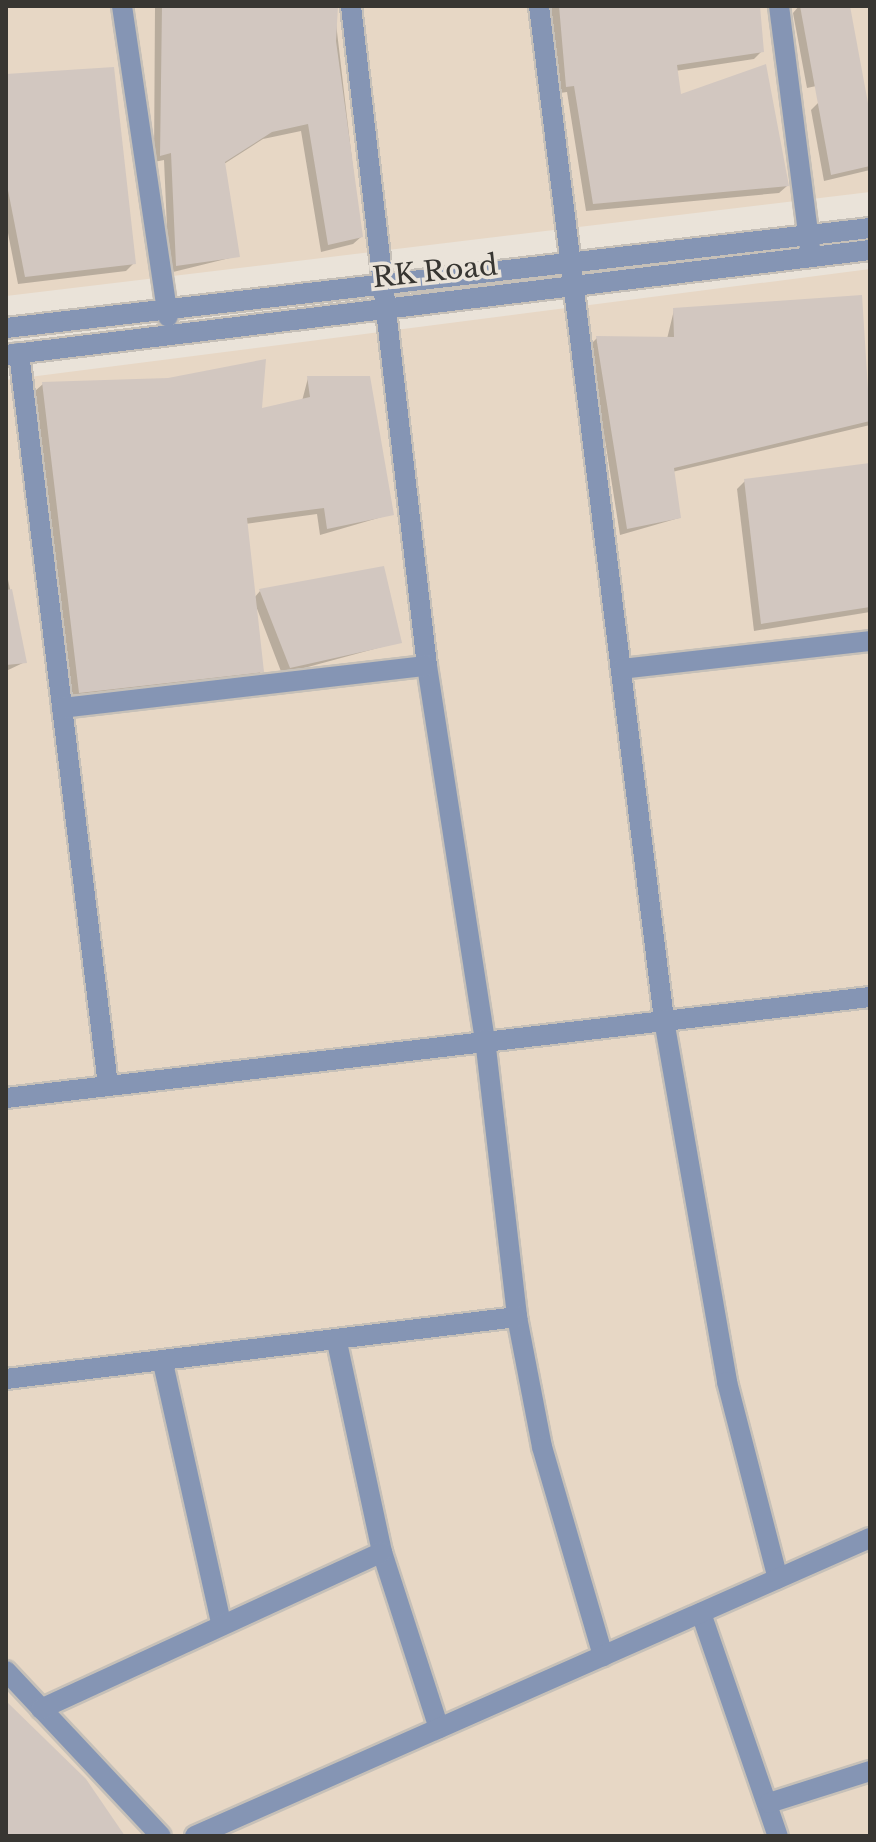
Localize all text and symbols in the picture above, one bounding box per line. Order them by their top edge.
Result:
street label: RK Road [370,249,500,295]

